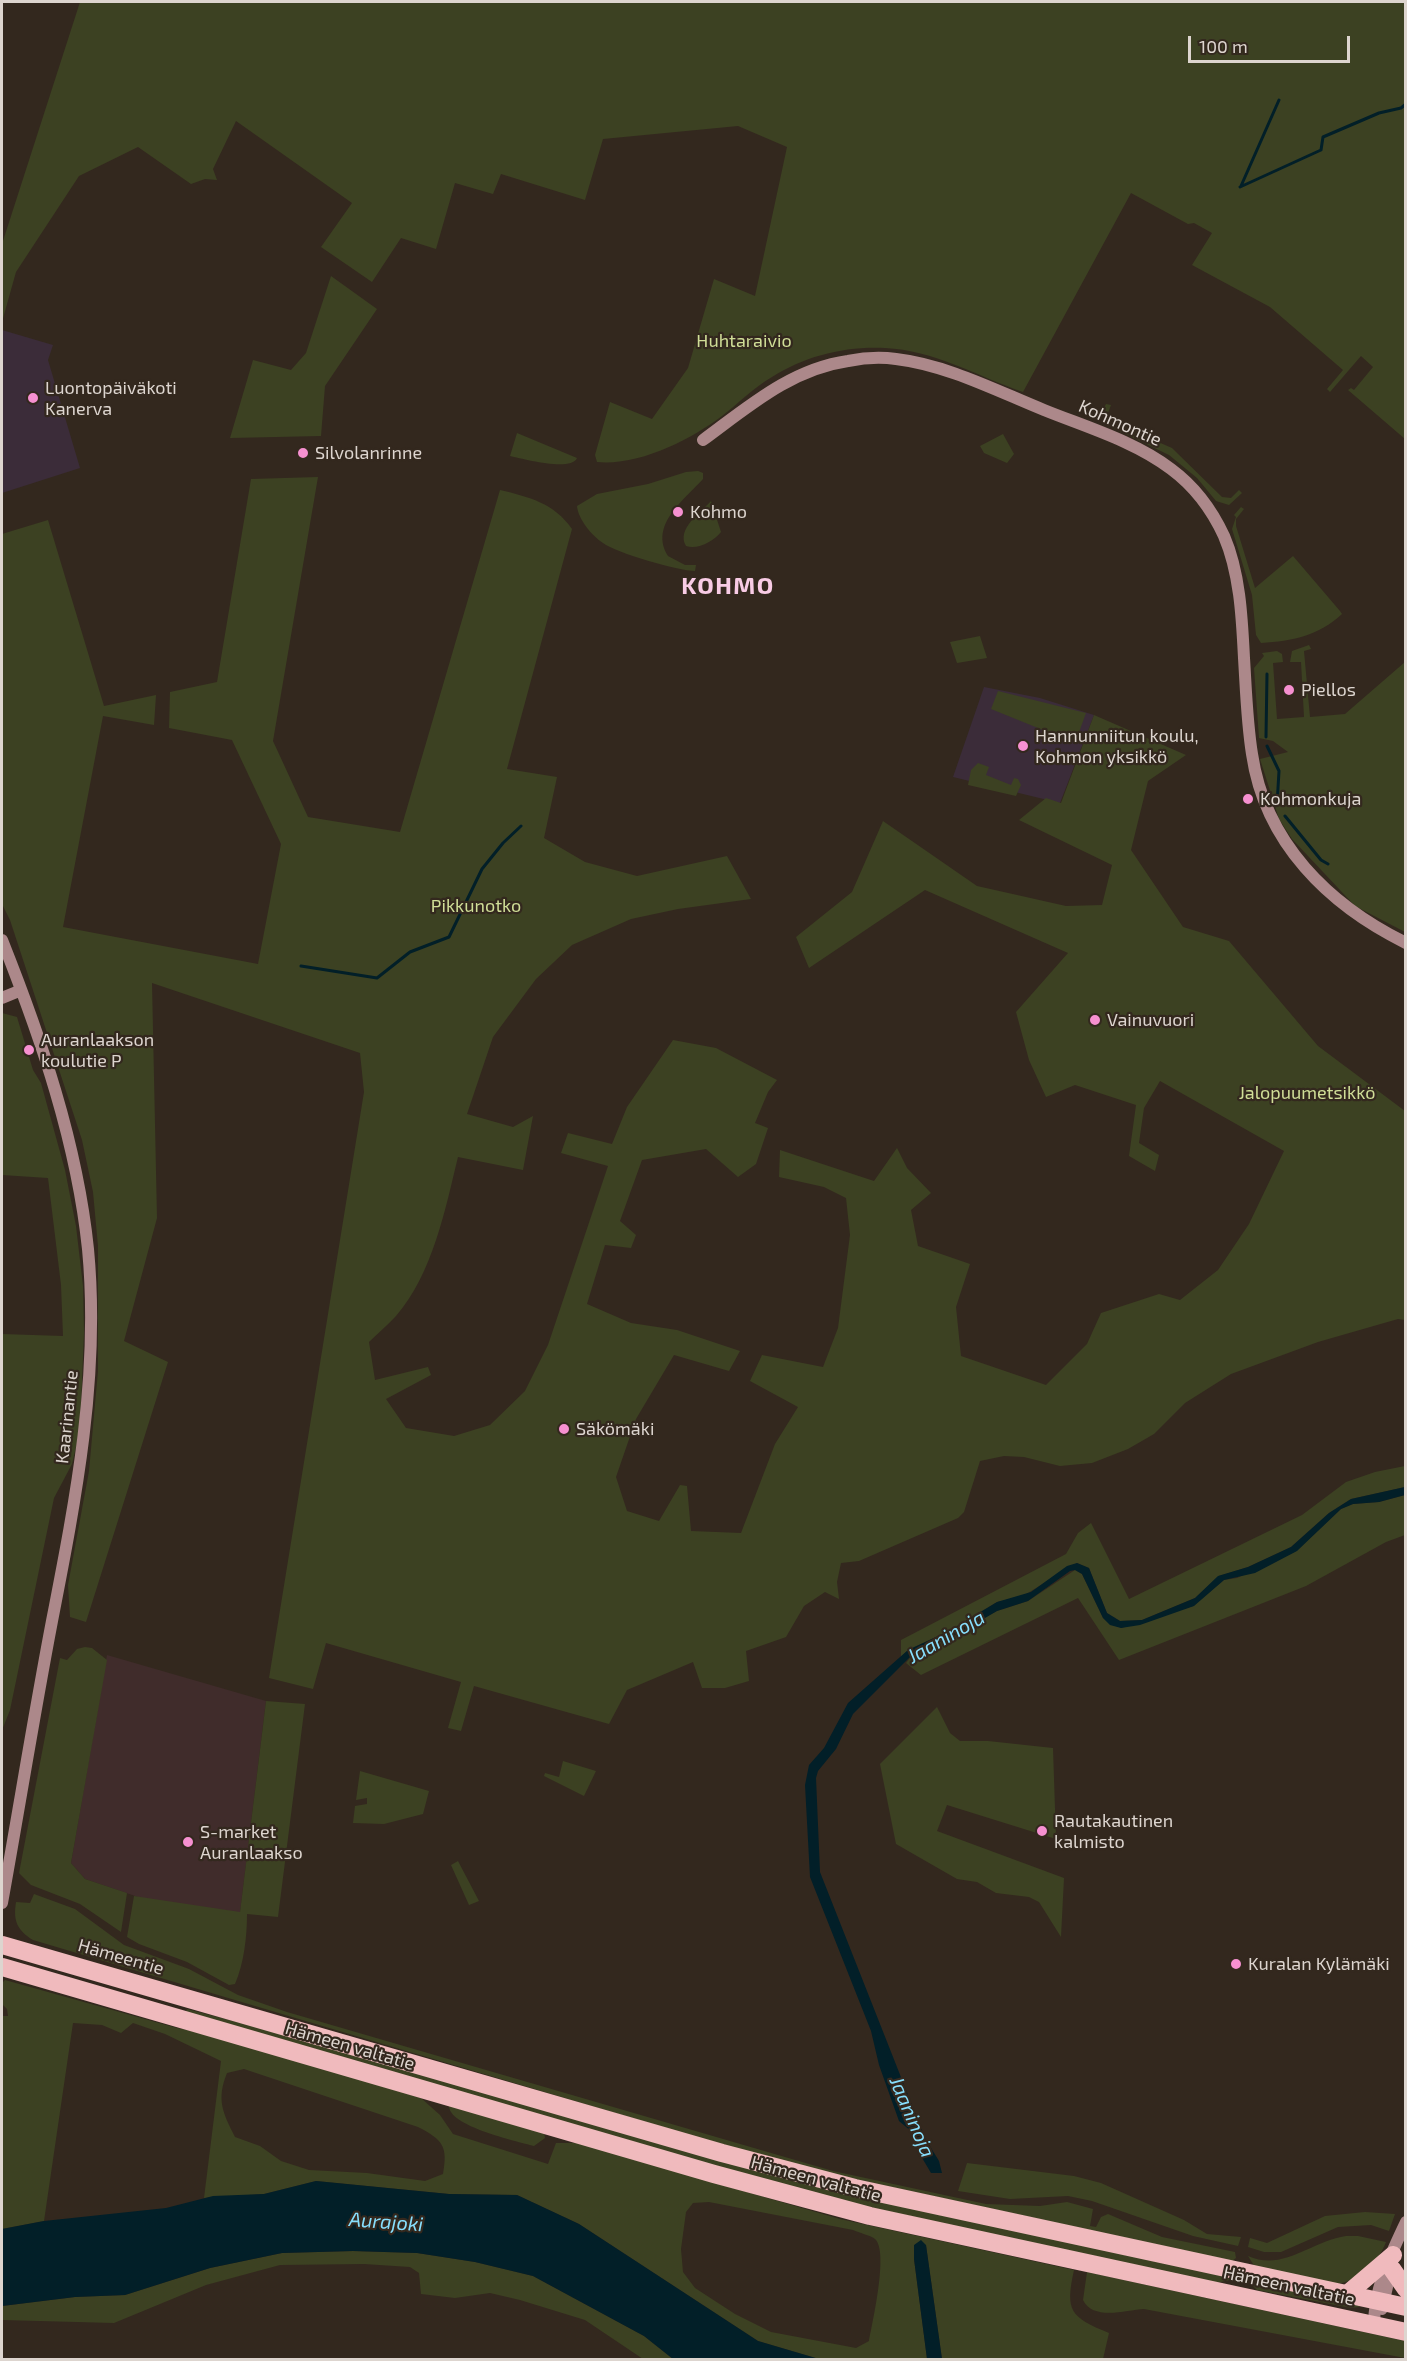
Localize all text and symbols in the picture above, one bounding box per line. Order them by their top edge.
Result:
scale bar [1191,24,1353,62]
text: 100 m [1199,35,1248,57]
park label: Huhtaraivio [696,330,792,352]
place label: Luontopäiväkoti Kanerva [45,377,177,420]
marker: Luontopäiväkoti Kanerva [26,391,40,405]
street label: Kohmontie [1075,395,1165,451]
place label: Silvolanrinne [315,442,422,464]
marker: Silvolanrinne [296,446,310,460]
place label: Kohmo [690,501,747,523]
marker: Kohmo [671,505,685,519]
district label: KOHMO [681,572,775,600]
place label: Piellos [1301,679,1356,701]
marker: Piellos [1282,683,1296,697]
place label: Hannunniitun koulu, Kohmon yksikkö [1035,725,1199,768]
marker: Hannunniitun koulu, Kohmon yksikkö [1016,739,1030,753]
place label: Kohmonkuja [1260,788,1361,810]
marker: Kohmonkuja [1241,792,1255,806]
park label: Pikkunotko [431,895,521,917]
place label: Vainuvuori [1107,1009,1194,1031]
marker: Vainuvuori [1088,1013,1102,1027]
place label: Auranlaakson koulutie P [41,1029,154,1072]
marker: Auranlaakson koulutie P [22,1043,36,1057]
park label: Jalopuumetsikkö [1239,1082,1375,1104]
street label: Kaarinantie [51,1369,83,1465]
place label: Säkömäki [576,1418,654,1440]
marker: Säkömäki [557,1422,571,1436]
water label: Jaaninoja [903,1605,989,1669]
place label: Rautakautinen kalmisto [1054,1810,1173,1852]
place label: S-market Auranlaakso [200,1821,303,1864]
marker: Rautakautinen kalmisto [1035,1824,1049,1838]
marker: S-market Auranlaakso [181,1835,195,1849]
street label: Hämeentie [76,1934,166,1980]
place label: Kuralan Kylämäki [1248,1953,1390,1975]
marker: Kuralan Kylämäki [1229,1957,1243,1971]
street label: Hämeen valtatie [283,2017,417,2075]
water label: Jaaninoja [884,2073,940,2161]
street label: Hämeen valtatie [749,2151,883,2207]
water label: Aurajoki [348,2207,424,2237]
street label: Hämeen valtatie [1221,2262,1357,2310]

